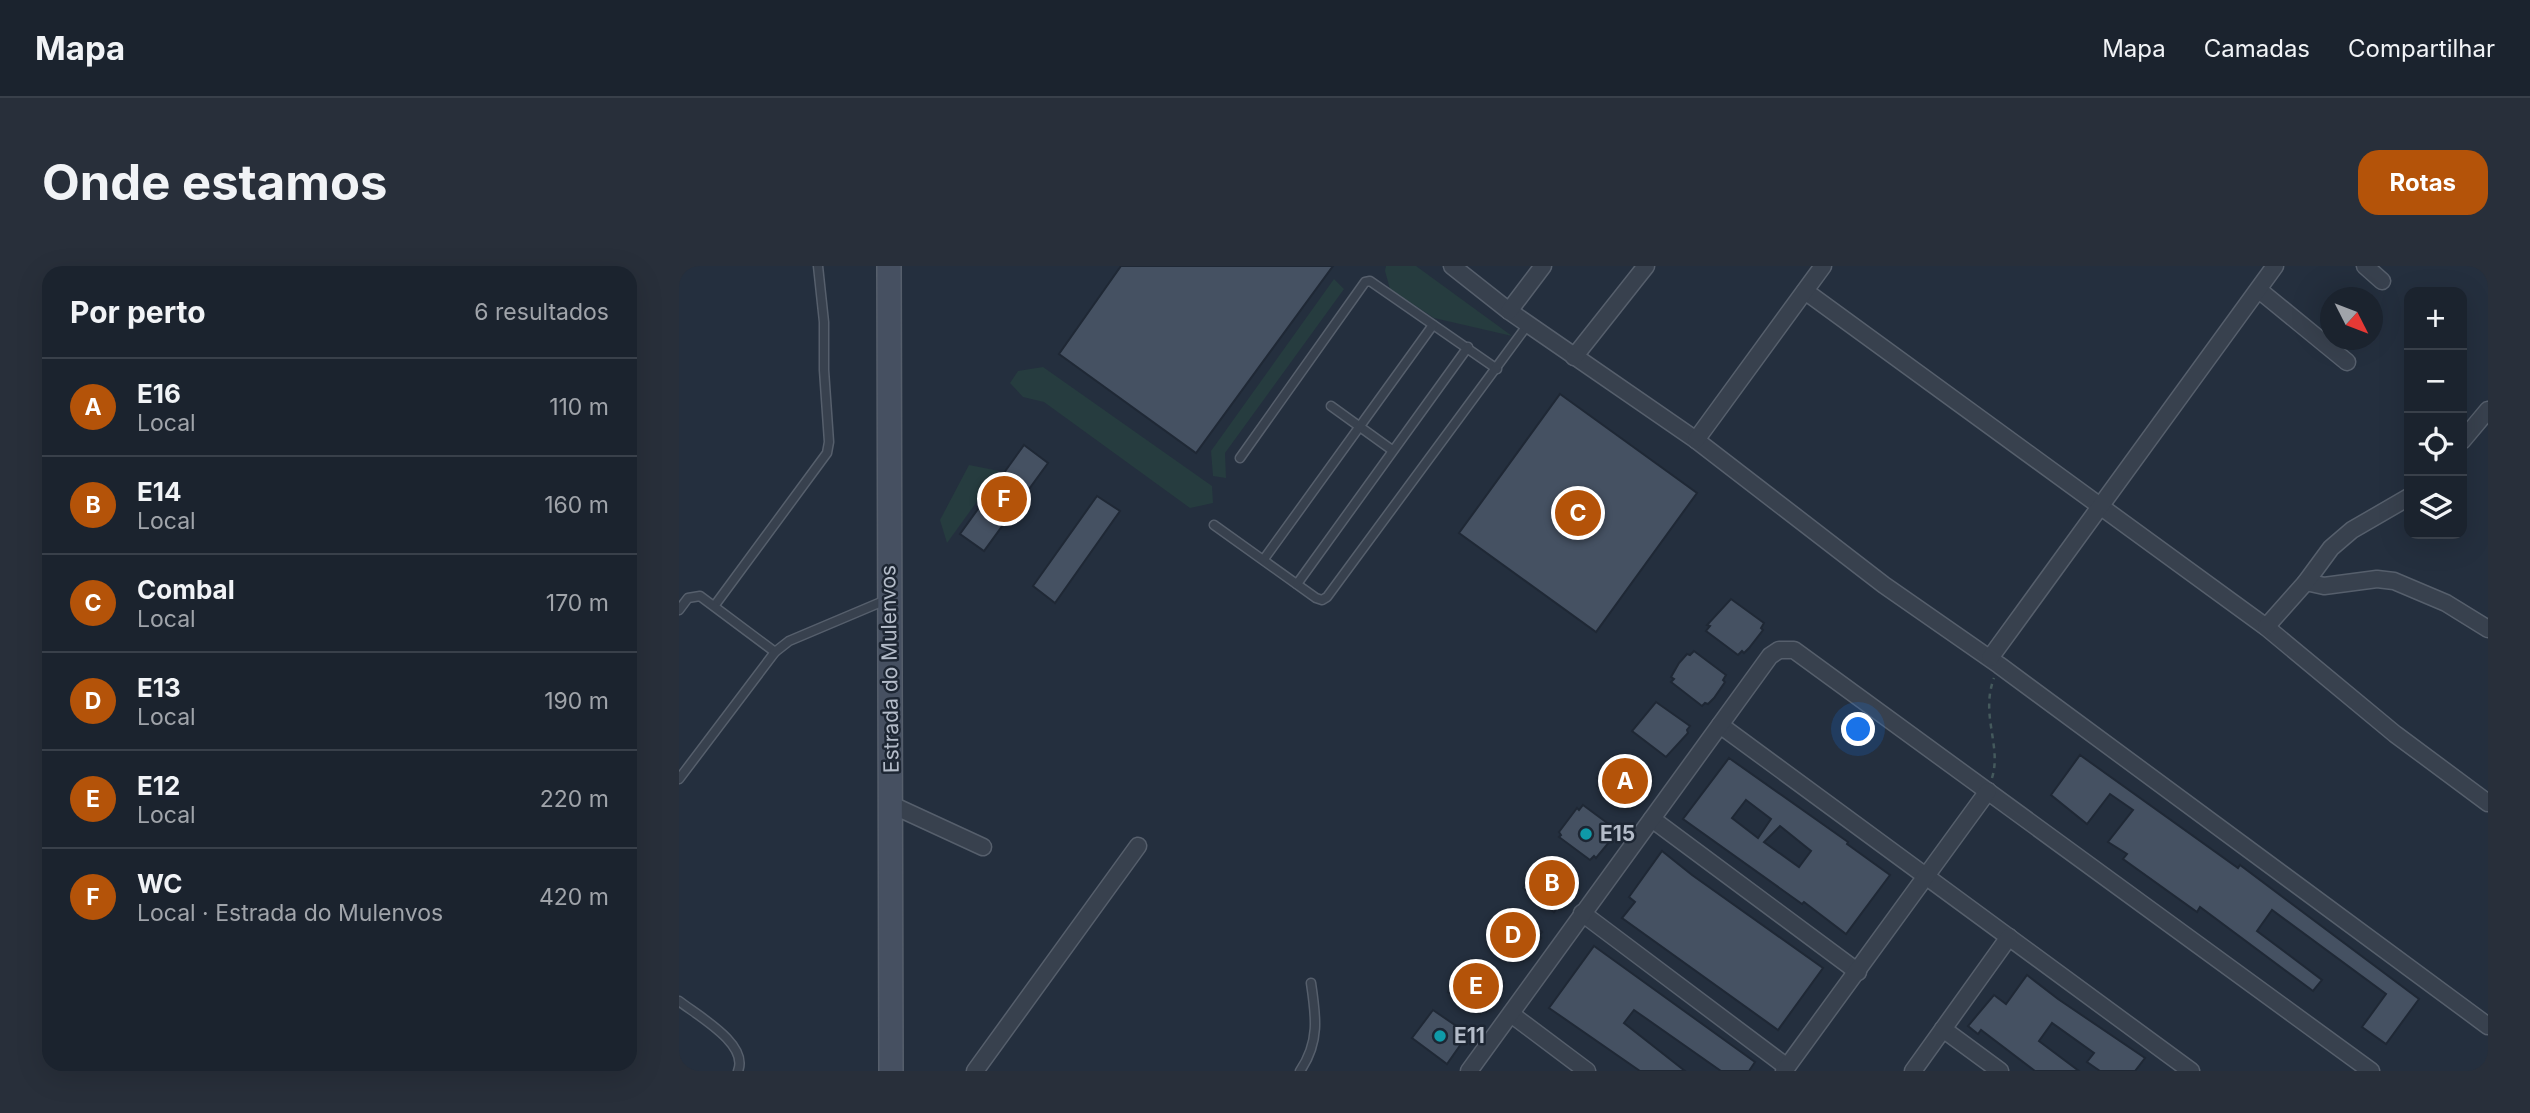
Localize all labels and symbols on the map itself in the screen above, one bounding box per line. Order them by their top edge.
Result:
north arrow [2320,287,2383,350]
pin: F [981,473,1027,525]
pin: C [1555,487,1601,539]
street label: Estrada do Mulenvos [875,565,904,773]
your location [1841,712,1875,746]
pin: A [1602,755,1648,807]
place label: E15 [1600,821,1635,846]
marker: E15 [1578,826,1594,842]
pin: B [1529,857,1575,909]
pin: D [1490,909,1536,961]
pin: E [1453,960,1499,1012]
place label: E11 [1454,1023,1485,1048]
marker: E11 [1432,1028,1448,1044]

